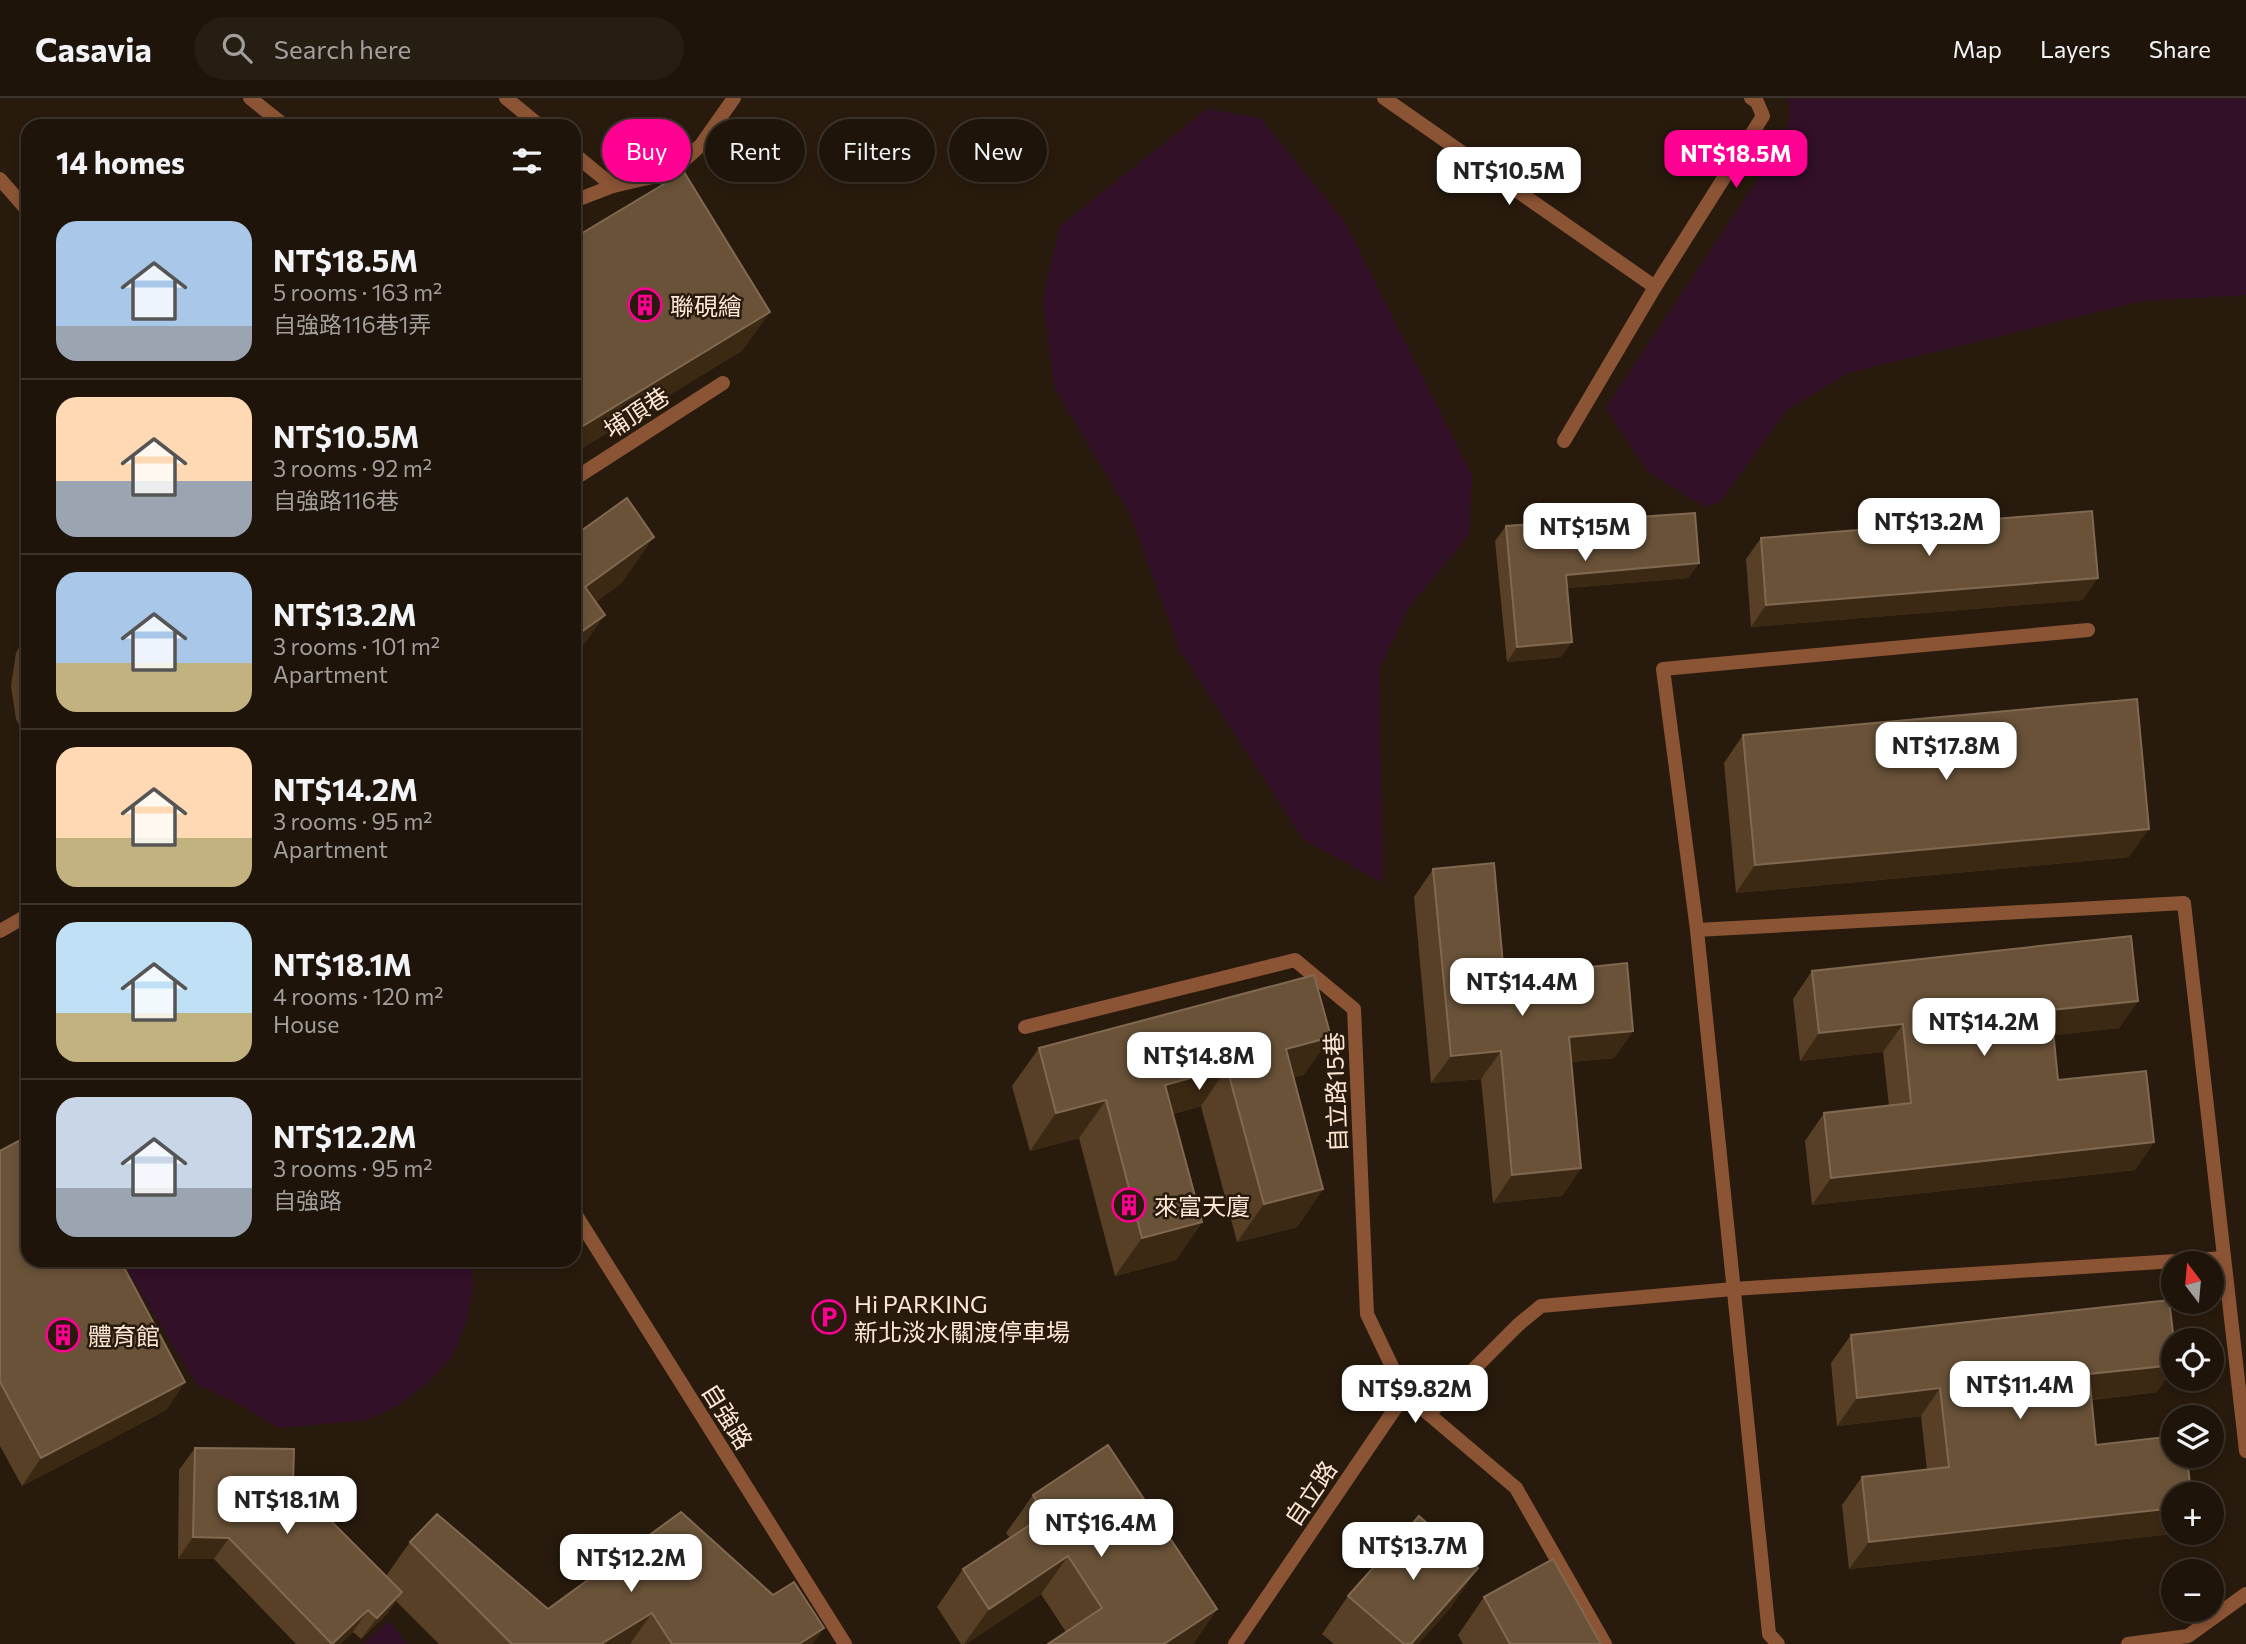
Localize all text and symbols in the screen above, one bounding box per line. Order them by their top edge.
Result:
search box [194,17,684,80]
text: Casavia [35,28,152,69]
icon: search [218,29,256,67]
text: Search here [274,33,411,64]
text: Map [1953,34,2002,63]
text: Layers [2040,34,2111,63]
text: Share [2149,34,2211,63]
chip: Buy [602,119,691,182]
chip: Rent [705,119,805,182]
chip: Filters [819,119,935,182]
chip: New [949,119,1047,182]
pin: NT$18.5M [1664,130,1808,190]
text: NT$18.5M [1680,139,1792,167]
icon: filters [508,142,546,180]
text: 14 homes [56,143,185,180]
pin: NT$10.5M [1437,148,1581,207]
text: NT$10.5M [1453,156,1565,184]
text: NT$18.5M [273,241,418,278]
icon: home [112,249,196,333]
text: 5 rooms · 163 m² [273,278,442,306]
building icon: 聯硯繪 [626,286,664,324]
place label: 聯硯繪 [670,291,742,320]
text: 自強路116巷1弄 [273,310,431,338]
street label: 埔頂巷 [598,380,674,444]
text: NT$10.5M [273,417,420,454]
icon: home [112,425,196,509]
text: 3 rooms · 92 m² [273,454,432,482]
text: 自強路116巷 [273,486,399,514]
pin: NT$13.2M [1857,498,2001,558]
pin: NT$15M [1528,504,1642,563]
text: NT$13.2M [1874,507,1984,535]
text: NT$15M [1539,512,1631,540]
text: NT$13.2M [273,595,417,632]
icon: home [112,600,196,684]
text: 3 rooms · 101 m² [273,632,440,660]
text: Apartment [273,660,388,688]
pin: NT$17.8M [1874,722,2018,782]
text: NT$17.8M [1892,731,2000,759]
text: NT$14.2M [273,770,418,807]
icon: home [112,775,196,859]
text: 3 rooms · 95 m² [273,807,432,835]
text: Apartment [273,835,388,863]
text: NT$18.1M [273,945,412,982]
icon: home [112,950,196,1034]
pin: NT$14.4M [1450,958,1594,1018]
text: NT$14.4M [1466,967,1578,995]
text: 4 rooms · 120 m² [273,982,444,1010]
pin: NT$14.2M [1912,998,2056,1058]
text: NT$14.2M [1928,1007,2040,1035]
text: House [273,1010,339,1038]
street label: 自立路15巷 [1318,1031,1352,1153]
pin: NT$14.8M [1127,1032,1271,1092]
text: NT$14.8M [1143,1041,1255,1069]
text: NT$12.2M [273,1117,417,1154]
icon: home [112,1125,196,1209]
text: 3 rooms · 95 m² [273,1154,432,1182]
text: 自強路 [273,1186,342,1214]
building icon: 來富天廈 [1110,1186,1148,1224]
place label: 來富天廈 [1154,1191,1250,1220]
north arrow [2161,1251,2224,1314]
map controls [2161,1251,2224,1622]
place label: Hi PARKING 新北淡水關渡停車場 [854,1289,1070,1346]
parking icon: Hi PARKING 新北淡水關渡停車場 [810,1298,848,1336]
building icon: 體育館 [44,1316,82,1354]
place label: 體育館 [88,1321,160,1350]
button: locate [2161,1328,2224,1391]
pin: NT$11.4M [1948,1362,2092,1421]
pin: NT$9.82M [1343,1366,1487,1425]
text: NT$11.4M [1966,1370,2074,1398]
text: NT$9.82M [1358,1374,1472,1402]
street label: 自強路 [697,1378,759,1454]
button: layers [2161,1405,2224,1468]
street label: 自立路 [1278,1455,1342,1531]
pin: NT$18.1M [215,1476,359,1536]
button: + [2161,1482,2224,1545]
text: NT$18.1M [234,1485,340,1513]
pin: NT$16.4M [1029,1500,1173,1559]
text: NT$16.4M [1045,1508,1157,1536]
pin: NT$13.7M [1341,1522,1485,1582]
text: NT$13.7M [1358,1531,1468,1559]
pin: NT$12.2M [559,1534,703,1594]
text: NT$12.2M [576,1543,686,1571]
button: − [2161,1559,2224,1622]

